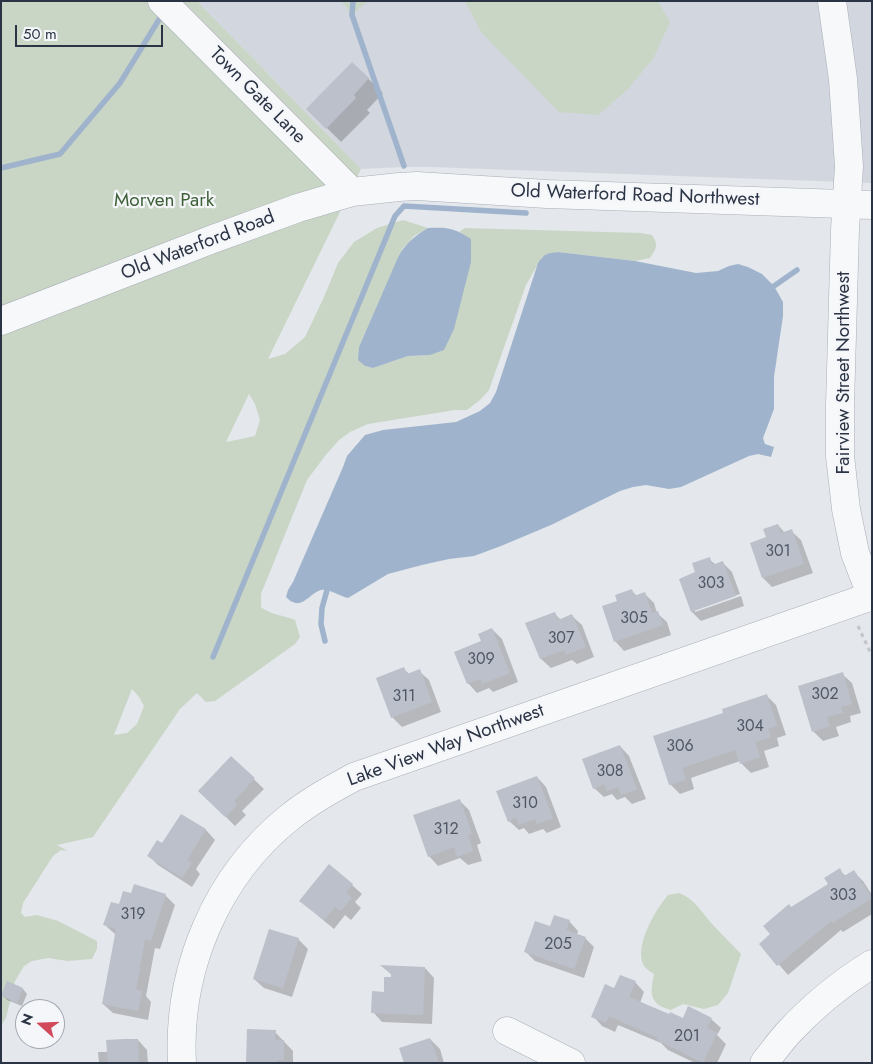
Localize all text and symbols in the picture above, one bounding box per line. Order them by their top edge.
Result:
scale bar [18,15,165,47]
text: 50 m [23,23,57,45]
street label: Town Gate Lane [204,43,310,149]
street label: Old Waterford Road Northwest [510,180,760,212]
park label: Morven Park [114,190,214,212]
street label: Old Waterford Road [118,206,278,286]
street label: Fairview Street Northwest [833,271,855,475]
house number: 301 [765,542,791,562]
house number: 303 [697,574,725,594]
house number: 305 [620,609,648,629]
house number: 307 [548,629,574,649]
house number: 309 [467,650,495,670]
house number: 302 [811,685,839,705]
house number: 311 [392,687,416,707]
street label: Lake View Way Northwest [345,700,547,792]
house number: 304 [736,717,764,737]
house number: 306 [666,737,694,757]
house number: 308 [596,762,624,782]
house number: 310 [512,794,538,814]
house number: 312 [433,820,459,840]
house number: 303 [829,886,857,906]
house number: 319 [120,905,146,925]
house number: 205 [544,935,572,955]
north arrow [15,999,65,1049]
text: N [16,1011,38,1028]
house number: 201 [674,1027,700,1047]

